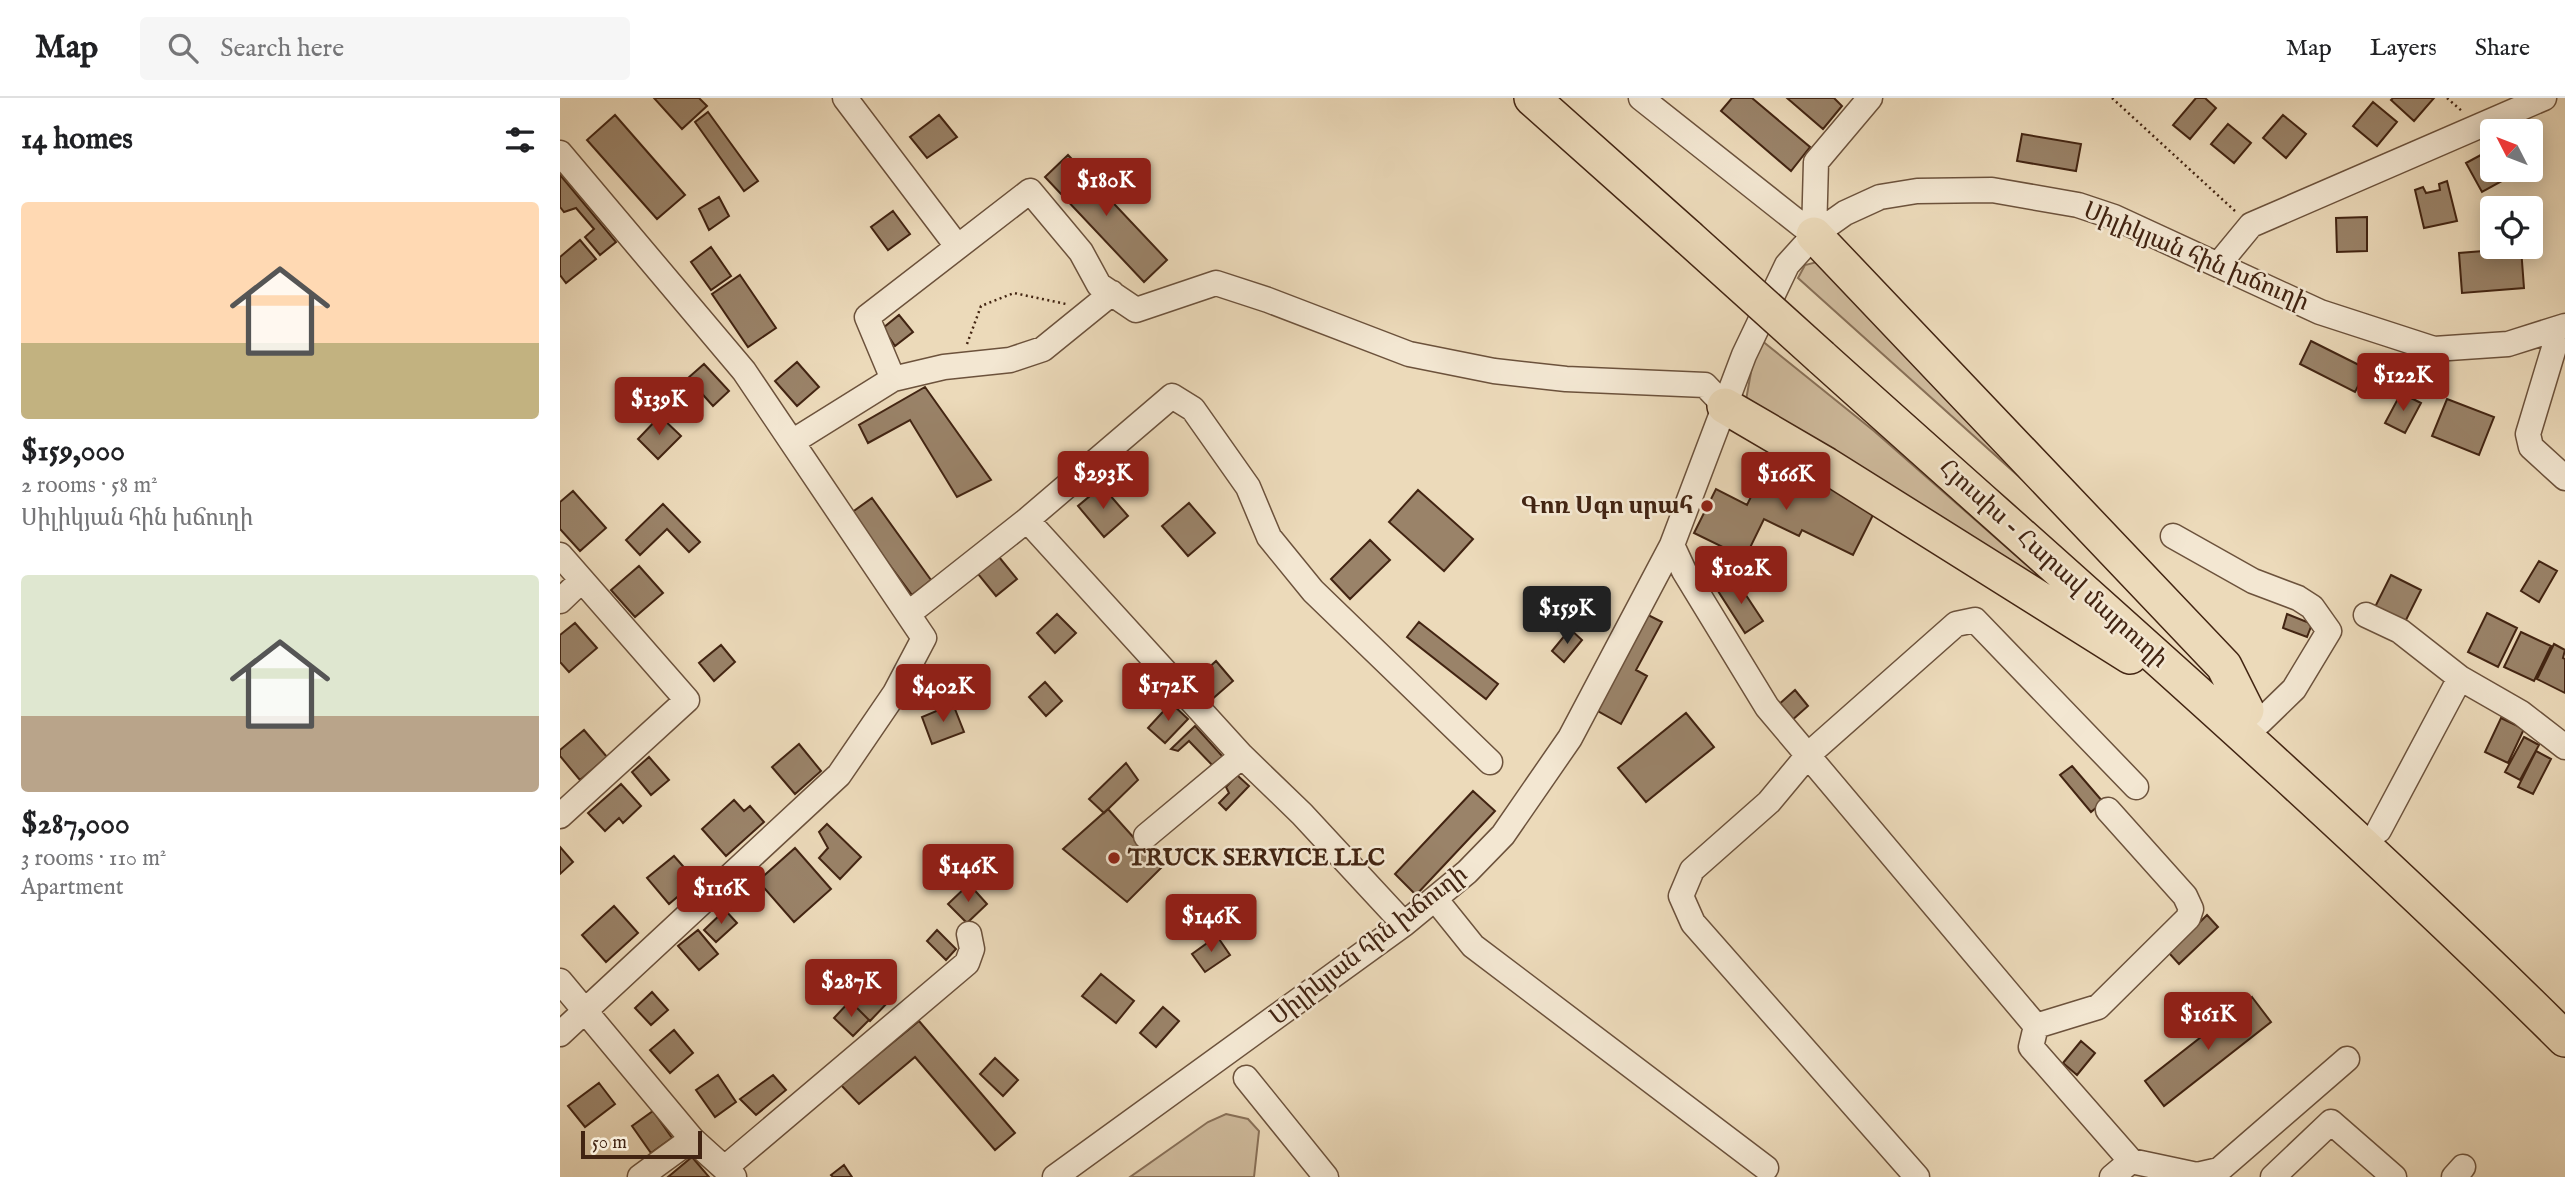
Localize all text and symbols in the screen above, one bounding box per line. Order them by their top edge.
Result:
search box [140,17,630,80]
text: Map [35,27,98,69]
icon: search [164,29,202,67]
text: Search here [220,32,344,65]
text: Map [2286,33,2332,64]
text: Layers [2370,33,2437,64]
text: Share [2475,33,2530,64]
north arrow [2480,119,2543,182]
map controls [2480,119,2543,259]
text: 14 homes [21,121,133,159]
icon: filters [501,121,539,159]
pin: $180K [1057,158,1155,218]
text: $180K [1077,166,1135,195]
street label: Սիլիկյան հին խճուղի [2079,195,2313,319]
button: locate [2480,196,2543,259]
icon: home [217,248,343,374]
pin: $122K [2354,354,2452,413]
text: $122K [2373,361,2433,390]
pin: $139K [610,378,708,437]
text: $139K [631,385,687,414]
text: $159,000 [21,433,125,471]
pin: $293K [1054,452,1152,511]
pin: $166K [1737,452,1835,512]
street label: Հյուսիս - Հարավ մայրուղի [1932,453,2174,675]
text: $293K [1074,459,1132,488]
text: $166K [1757,460,1815,489]
text: 2 rooms · 58 m² [21,471,158,500]
place label: Գոռ Սգո սրահ [1521,491,1693,522]
marker: Գոռ Սգո սրահ [1699,498,1715,514]
text: Սիլիկյան հին խճուղի [21,504,253,533]
pin: $102K [1692,546,1790,606]
text: $102K [1711,554,1771,583]
pin: $159K [1518,587,1616,646]
text: $159K [1539,594,1595,623]
icon: home [217,621,343,747]
pin: $402K [894,664,992,724]
pin: $172K [1119,664,1217,723]
text: $172K [1138,671,1198,700]
text: $402K [912,672,974,701]
text: $287,000 [21,806,130,844]
place label: TRUCK SERVICE LLC [1127,843,1385,874]
text: 3 rooms · 110 m² [21,844,166,873]
pin: $146K [919,844,1017,904]
marker: TRUCK SERVICE LLC [1106,850,1122,866]
text: $146K [939,852,997,881]
street label: Սիլիկյան հին խճուղի [1264,859,1474,1033]
pin: $116K [672,866,770,926]
text: Apartment [21,873,124,902]
text: $116K [693,874,749,903]
pin: $146K [1162,894,1260,954]
text: $146K [1182,902,1240,931]
pin: $287K [802,960,900,1019]
text: $287K [821,967,881,996]
pin: $161K [2159,992,2257,1052]
text: $161K [2180,1000,2236,1029]
scale bar [581,1128,702,1160]
text: 50 m [592,1131,627,1155]

